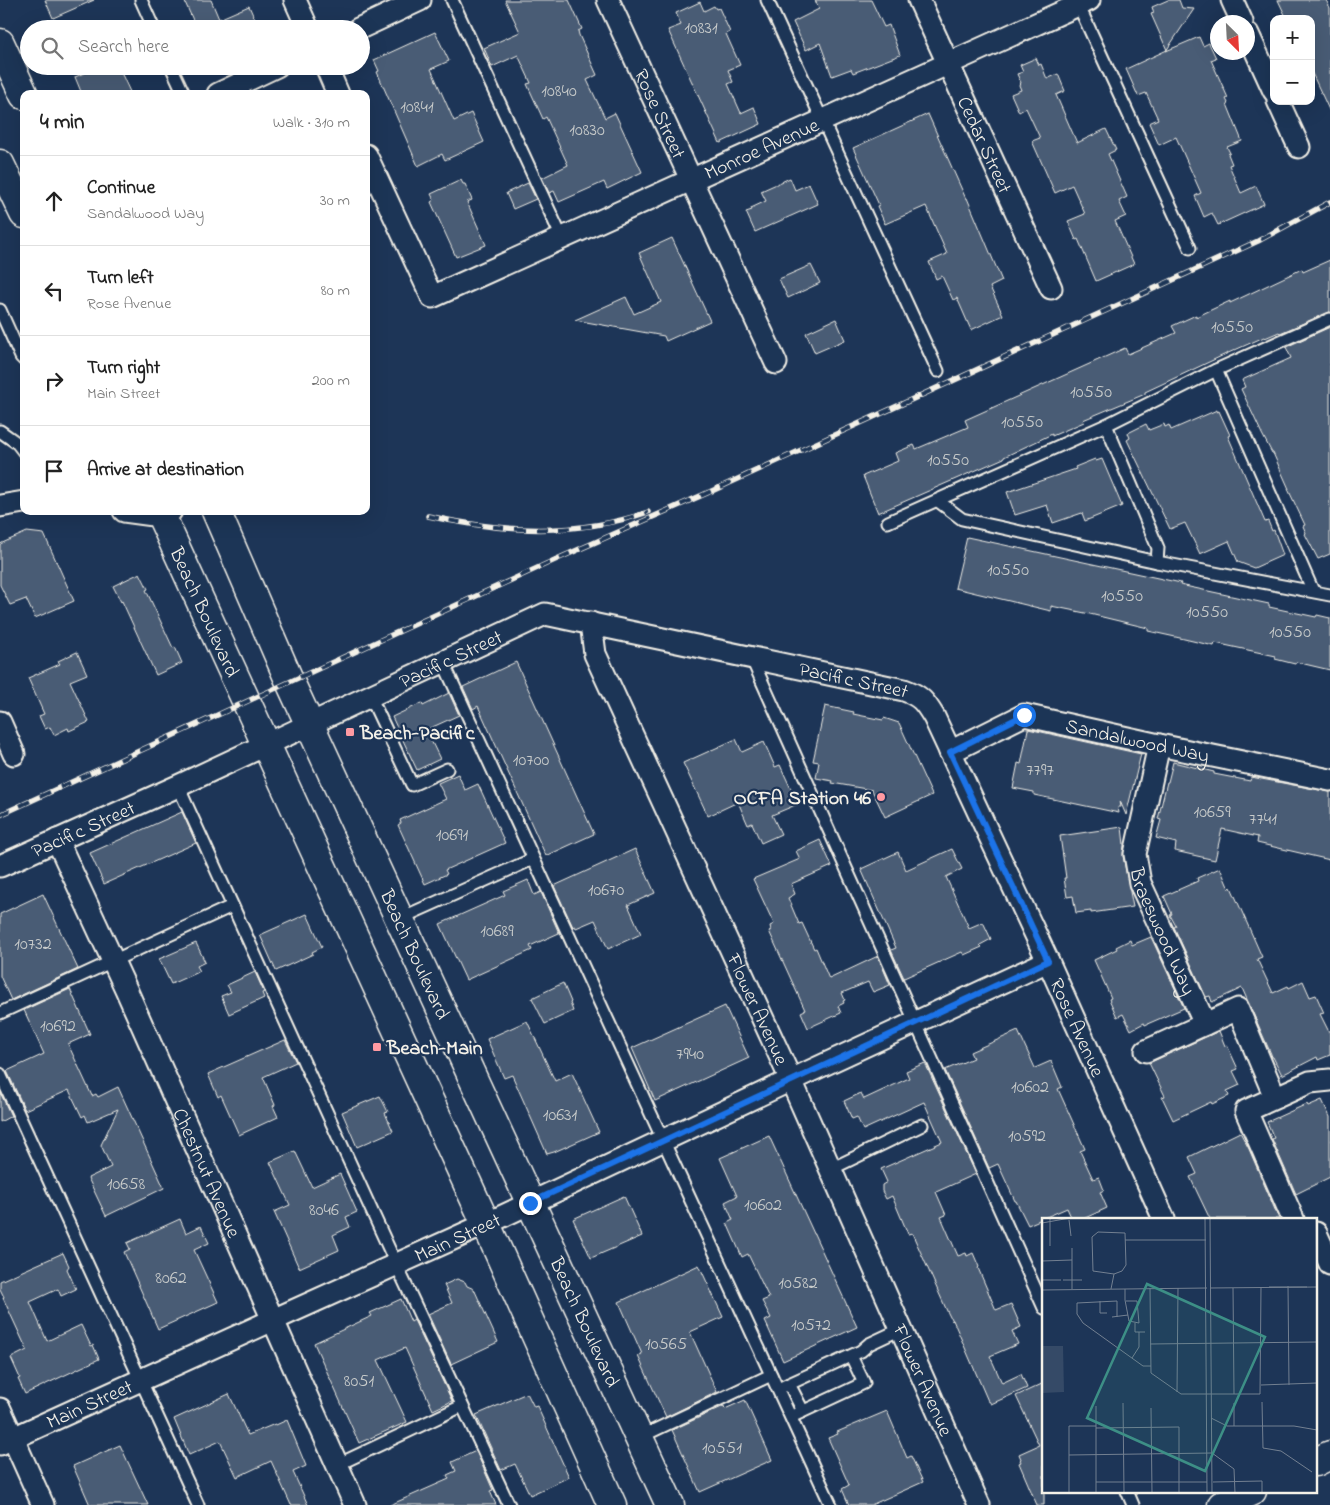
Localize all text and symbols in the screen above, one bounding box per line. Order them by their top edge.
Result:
north arrow [1210,15,1255,60]
map controls [1270,15,1315,105]
button: + [1270,15,1315,60]
house number: 10831 [684,16,718,42]
search box [20,20,370,75]
icon: search [38,34,66,62]
text: Search here [78,34,169,61]
button: − [1270,60,1315,105]
street label: Rose Street [625,65,692,164]
house number: 10840 [541,79,577,105]
street label: Cedar Street [948,92,1018,199]
house number: 10841 [400,95,434,121]
text: 4 min [40,108,84,138]
text: Walk · 310 m [273,111,350,135]
street label: Monroe Avenue [700,112,824,189]
house number: 10830 [569,118,605,144]
text: Continue [87,175,155,202]
icon: ahead [40,187,68,215]
text: 30 m [320,189,350,213]
text: Sandalwood Way [87,202,204,226]
text: Turn left [87,265,154,292]
icon: left [40,277,68,305]
text: 80 m [321,279,350,303]
text: Rose Avenue [87,292,171,316]
house number: 10550 [1211,315,1253,341]
text: Turn right [87,355,160,382]
icon: right [40,367,68,395]
text: 200 m [312,369,350,393]
house number: 10550 [1070,380,1112,406]
text: Main Street [87,382,160,406]
house number: 10550 [1001,410,1043,436]
house number: 10550 [927,448,969,474]
icon: arrive [40,457,68,485]
text: Arrive at destination [87,457,244,484]
street label: Beach Boulevard [160,542,245,683]
house number: 10550 [987,558,1029,584]
house number: 10550 [1101,584,1143,610]
house number: 10550 [1186,600,1228,626]
house number: 10550 [1269,620,1311,646]
street label: Pacific Street [395,624,508,697]
street label: Pacific Street [796,656,912,707]
route start [1013,704,1036,727]
street label: Sandalwood Way [1062,713,1212,772]
place label: Beach-Pacific [359,720,476,749]
marker: Beach-Pacific [344,726,356,738]
house number: 10700 [513,748,549,774]
house number: 7797 [1026,758,1054,784]
place label: OCFA Station 46 [734,785,871,814]
marker: OCFA Station 46 [875,791,887,803]
street label: Pacific Street [27,795,141,867]
house number: 10659 [1193,800,1231,826]
house number: 7741 [1249,807,1277,833]
house number: 10691 [436,823,469,849]
street label: Braeswood Way [1120,865,1202,1000]
house number: 10670 [588,878,625,904]
street label: Beach Boulevard [370,884,456,1025]
house number: 10689 [480,919,514,945]
house number: 10732 [14,932,52,958]
street label: Flower Avenue [717,949,794,1071]
street label: Rose Avenue [1041,974,1110,1082]
house number: 10692 [40,1014,76,1040]
place label: Beach-Main [386,1035,483,1064]
marker: Beach-Main [371,1041,383,1053]
house number: 7940 [676,1042,704,1068]
house number: 10602 [1011,1075,1049,1101]
house number: 10631 [543,1103,578,1129]
street label: Chestnut Avenue [164,1104,247,1243]
house number: 10592 [1008,1124,1046,1150]
house number: 10658 [107,1172,145,1198]
route end [519,1192,542,1215]
house number: 10602 [744,1193,782,1219]
house number: 8046 [309,1198,339,1224]
street label: Main Street [410,1207,507,1271]
inset map [1042,1218,1318,1492]
street label: Beach Boulevard [540,1252,626,1393]
house number: 8062 [155,1266,187,1292]
house number: 10582 [778,1271,818,1297]
house number: 10572 [791,1313,831,1339]
street label: Flower Avenue [883,1319,959,1442]
house number: 10565 [645,1332,687,1358]
house number: 8051 [344,1369,375,1395]
street label: Main Street [42,1373,138,1438]
house number: 10551 [702,1436,742,1462]

